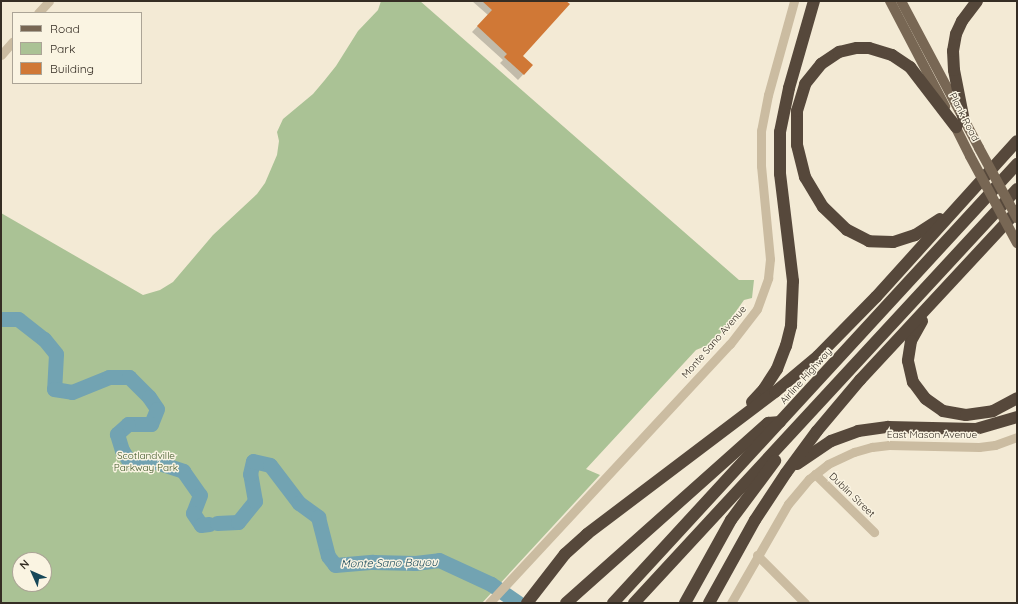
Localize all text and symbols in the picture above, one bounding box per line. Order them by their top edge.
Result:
legend [12,12,142,84]
text: Road [50,21,80,36]
text: Park [50,41,75,56]
text: Building [50,61,94,76]
street label: Plank Road [947,91,981,143]
street label: Monte Sano Avenue [679,303,749,381]
street label: Airline Highway [778,345,834,407]
street label: East Mason Avenue [887,429,977,441]
park label: Scotlandville Parkway Park [114,449,178,472]
street label: Dublin Street [827,470,877,520]
north arrow [12,552,52,592]
text: N [16,556,32,572]
water label: Monte Sano Bayou [341,556,437,570]

